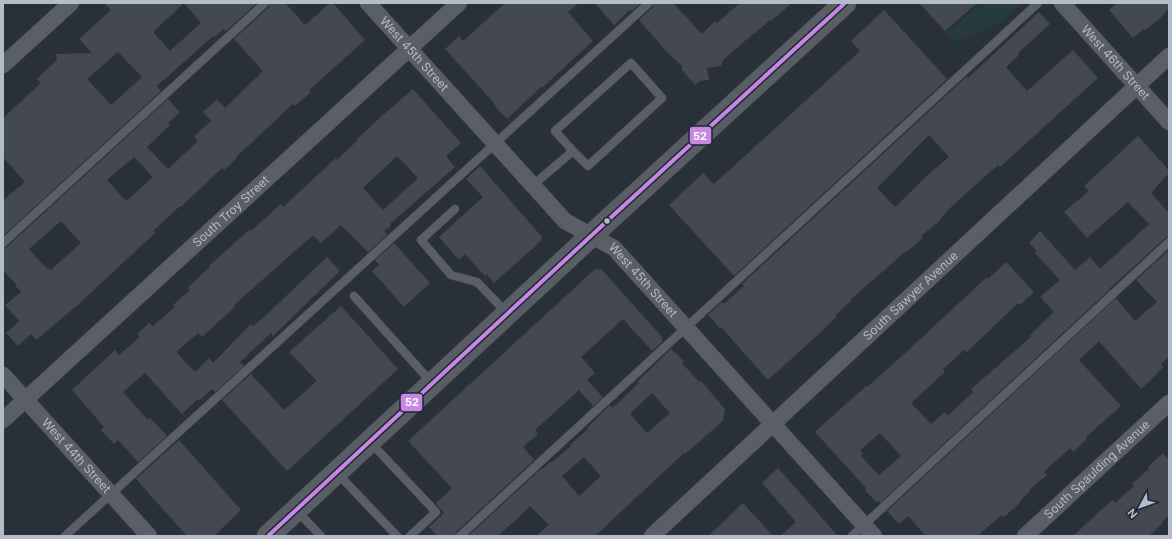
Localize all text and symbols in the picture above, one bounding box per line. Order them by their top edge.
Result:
street label: West 45th Street [377,13,452,94]
street label: West 46th Street [1078,22,1153,103]
line badge: 52 [689,126,712,145]
text: 52 [693,129,707,143]
street label: South Troy Street [189,172,272,250]
unlabelled marker [602,216,612,226]
street label: West 45th Street [606,239,681,320]
street label: South Sawyer Avenue [860,248,961,343]
line badge: 52 [400,393,423,412]
text: 52 [405,395,419,409]
street label: West 44th Street [39,415,114,496]
street label: South Spaulding Avenue [1041,417,1153,522]
north arrow [1120,487,1160,527]
text: N [1124,506,1140,521]

